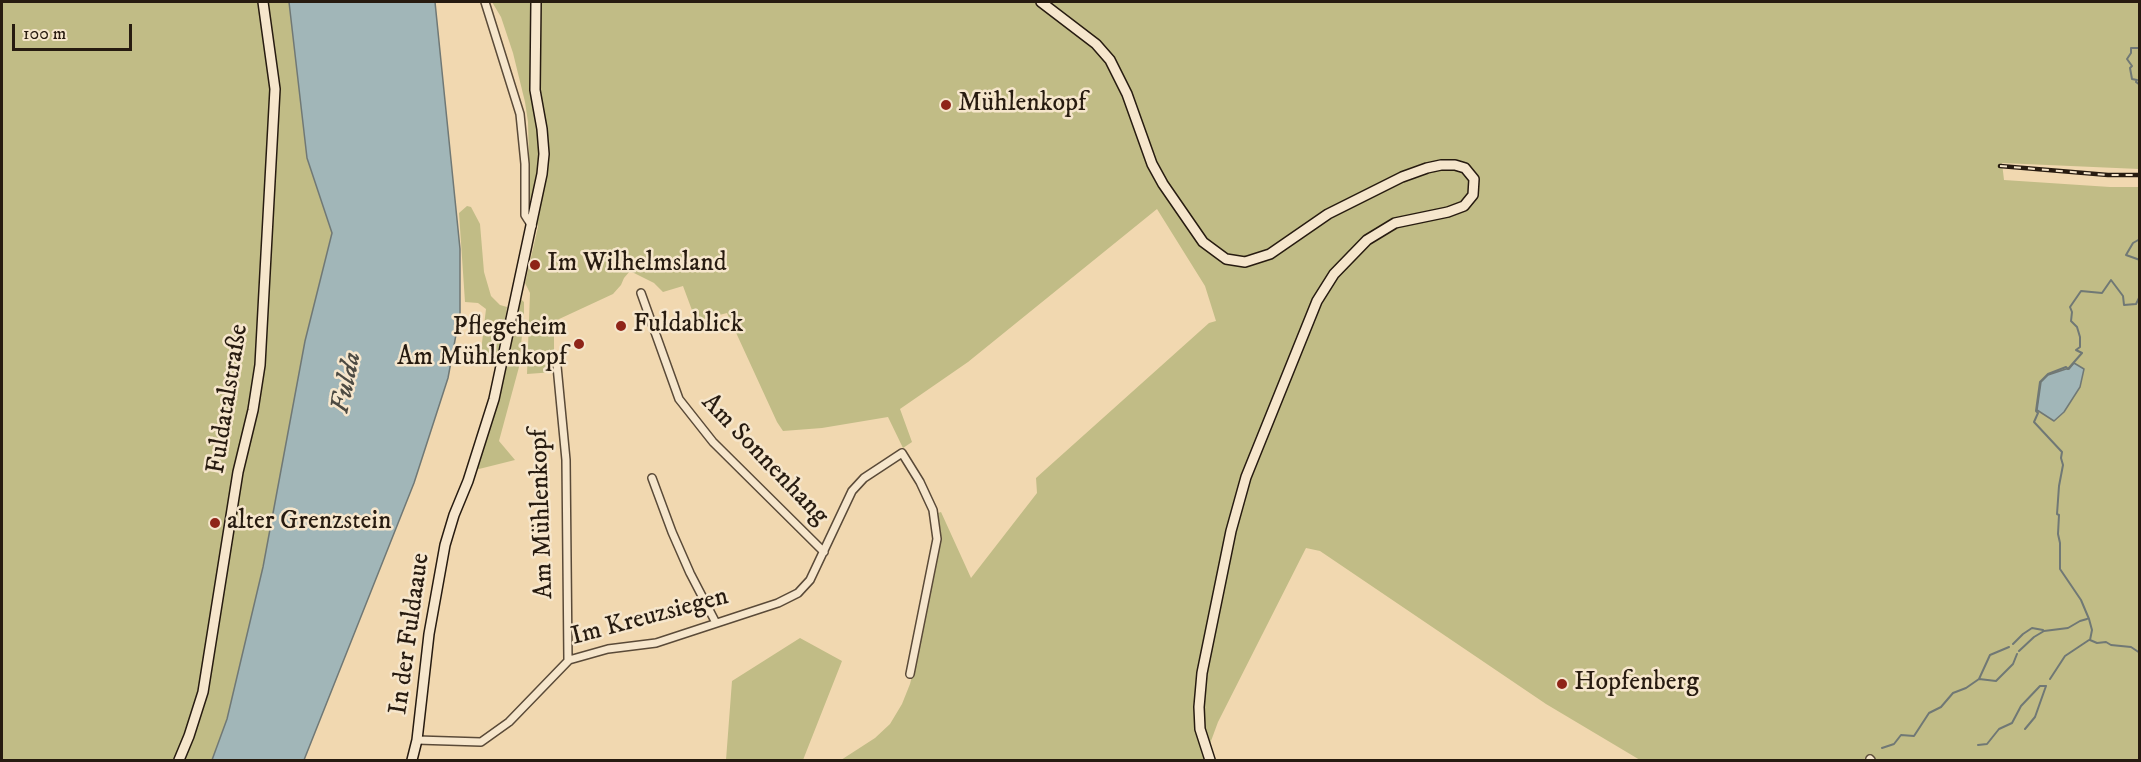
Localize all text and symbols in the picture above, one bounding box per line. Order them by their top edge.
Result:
scale bar [15,12,135,50]
text: 100 m [23,23,66,45]
place label: Mühlenkopf [958,89,1086,121]
marker: Mühlenkopf [939,98,953,112]
place label: Im Wilhelmsland [547,249,727,281]
marker: Im Wilhelmsland [528,258,542,272]
place label: Fuldablick [633,310,743,342]
place label: Pflegeheim Am Mühlenkopf [397,313,567,374]
marker: Fuldablick [614,319,628,333]
street label: Fuldatalstraße [202,322,256,476]
marker: Pflegeheim Am Mühlenkopf [572,337,586,351]
water label: Fulda [326,349,370,417]
street label: Am Sonnenhang [694,388,834,532]
street label: Am Mühlenkopf [524,429,562,599]
place label: alter Grenzstein [227,507,392,539]
marker: alter Grenzstein [208,516,222,530]
street label: In der Fuldaaue [384,551,438,717]
street label: Im Kreuzsiegen [568,582,732,654]
place label: Hopfenberg [1574,668,1699,700]
marker: Hopfenberg [1555,677,1569,691]

